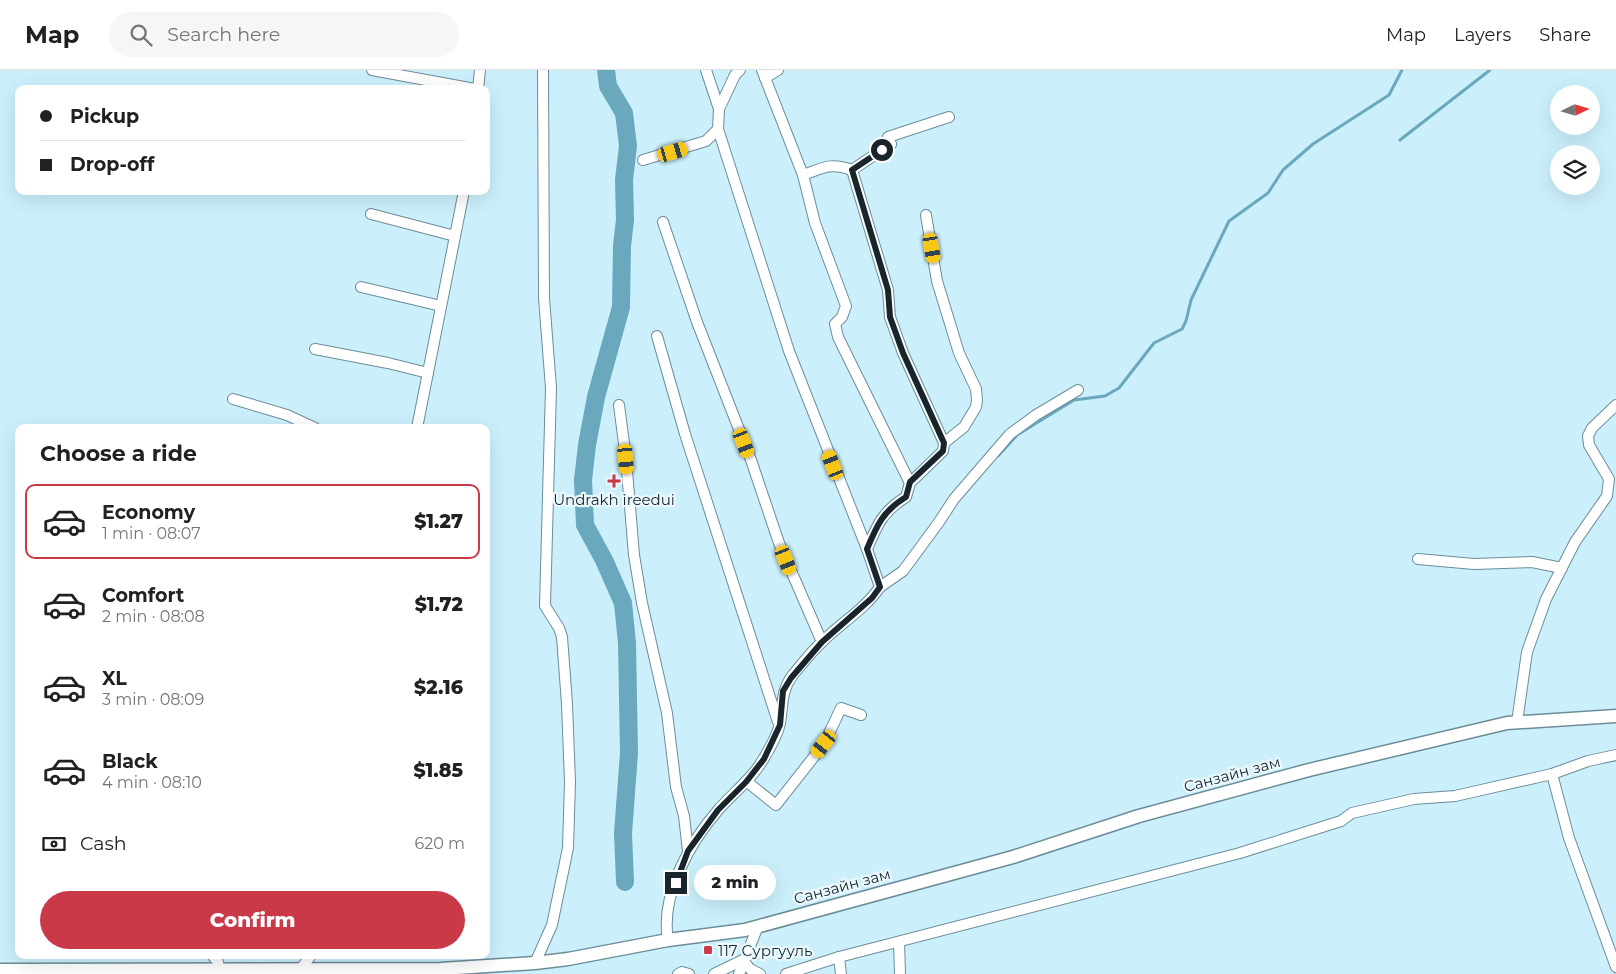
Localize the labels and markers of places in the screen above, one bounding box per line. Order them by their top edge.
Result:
marker: Undrakh ireedui [607,474,621,488]
place label: Undrakh ireedui [553,490,675,509]
place label: 117 Сургууль [718,941,812,960]
marker: 117 Сургууль [702,944,714,956]

